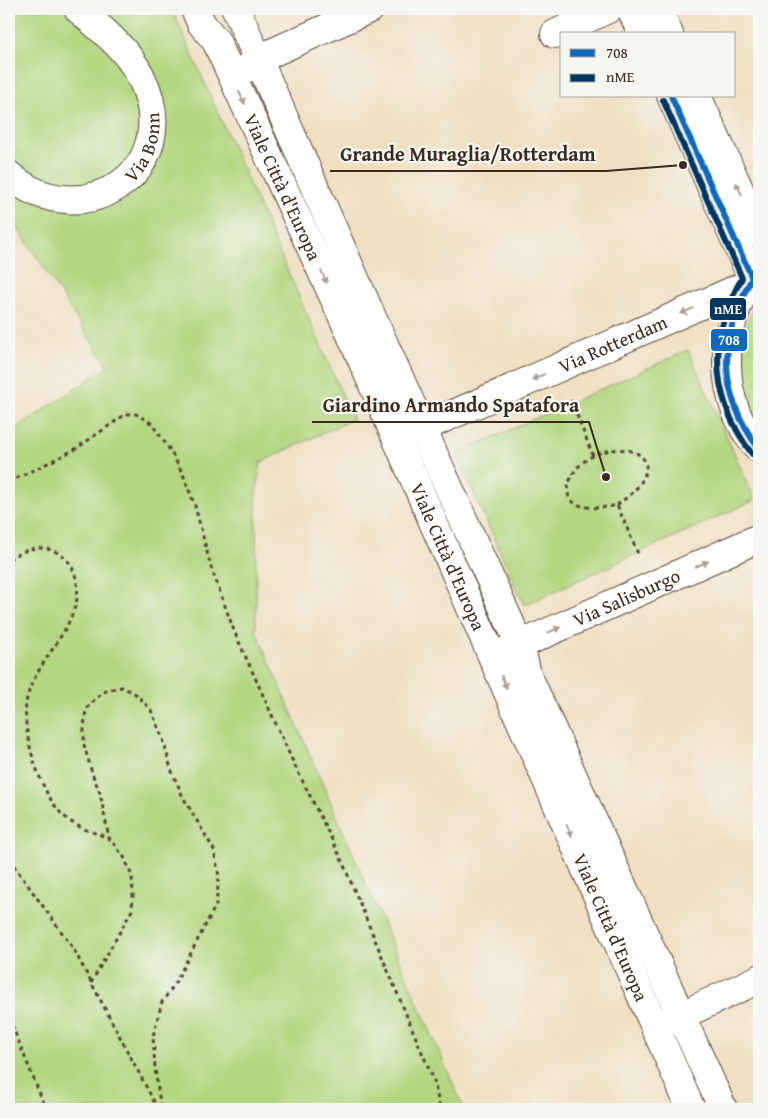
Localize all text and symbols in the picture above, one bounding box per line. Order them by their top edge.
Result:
legend [560,32,736,98]
text: 708 [606,42,628,63]
text: nME [606,66,635,87]
one-way arrow [238,91,246,105]
street label: Viale Città d'Europa [237,109,329,265]
street label: Via Bonn [118,112,167,188]
callout: Grande Muraglia/Rotterdam [330,136,606,171]
text: Grande Muraglia/Rotterdam [340,139,596,168]
one-way arrow [734,182,742,196]
one-way arrow [321,270,329,284]
line badge: nME [709,297,747,321]
text: nME [714,299,742,319]
street label: Via Rotterdam [554,307,672,380]
one-way arrow [680,308,694,316]
line badge: 708 [710,328,748,352]
text: 708 [718,330,740,350]
one-way arrow [531,373,545,381]
callout: Giardino Armando Spatafora [312,387,589,422]
text: Giardino Armando Spatafora [323,390,580,419]
street label: Viale Città d'Europa [403,478,493,635]
one-way arrow [695,559,709,567]
street label: Via Salisburgo [568,561,684,633]
one-way arrow [547,625,561,633]
one-way arrow [500,675,508,689]
one-way arrow [565,823,573,838]
street label: Viale Città d'Europa [566,849,656,1006]

